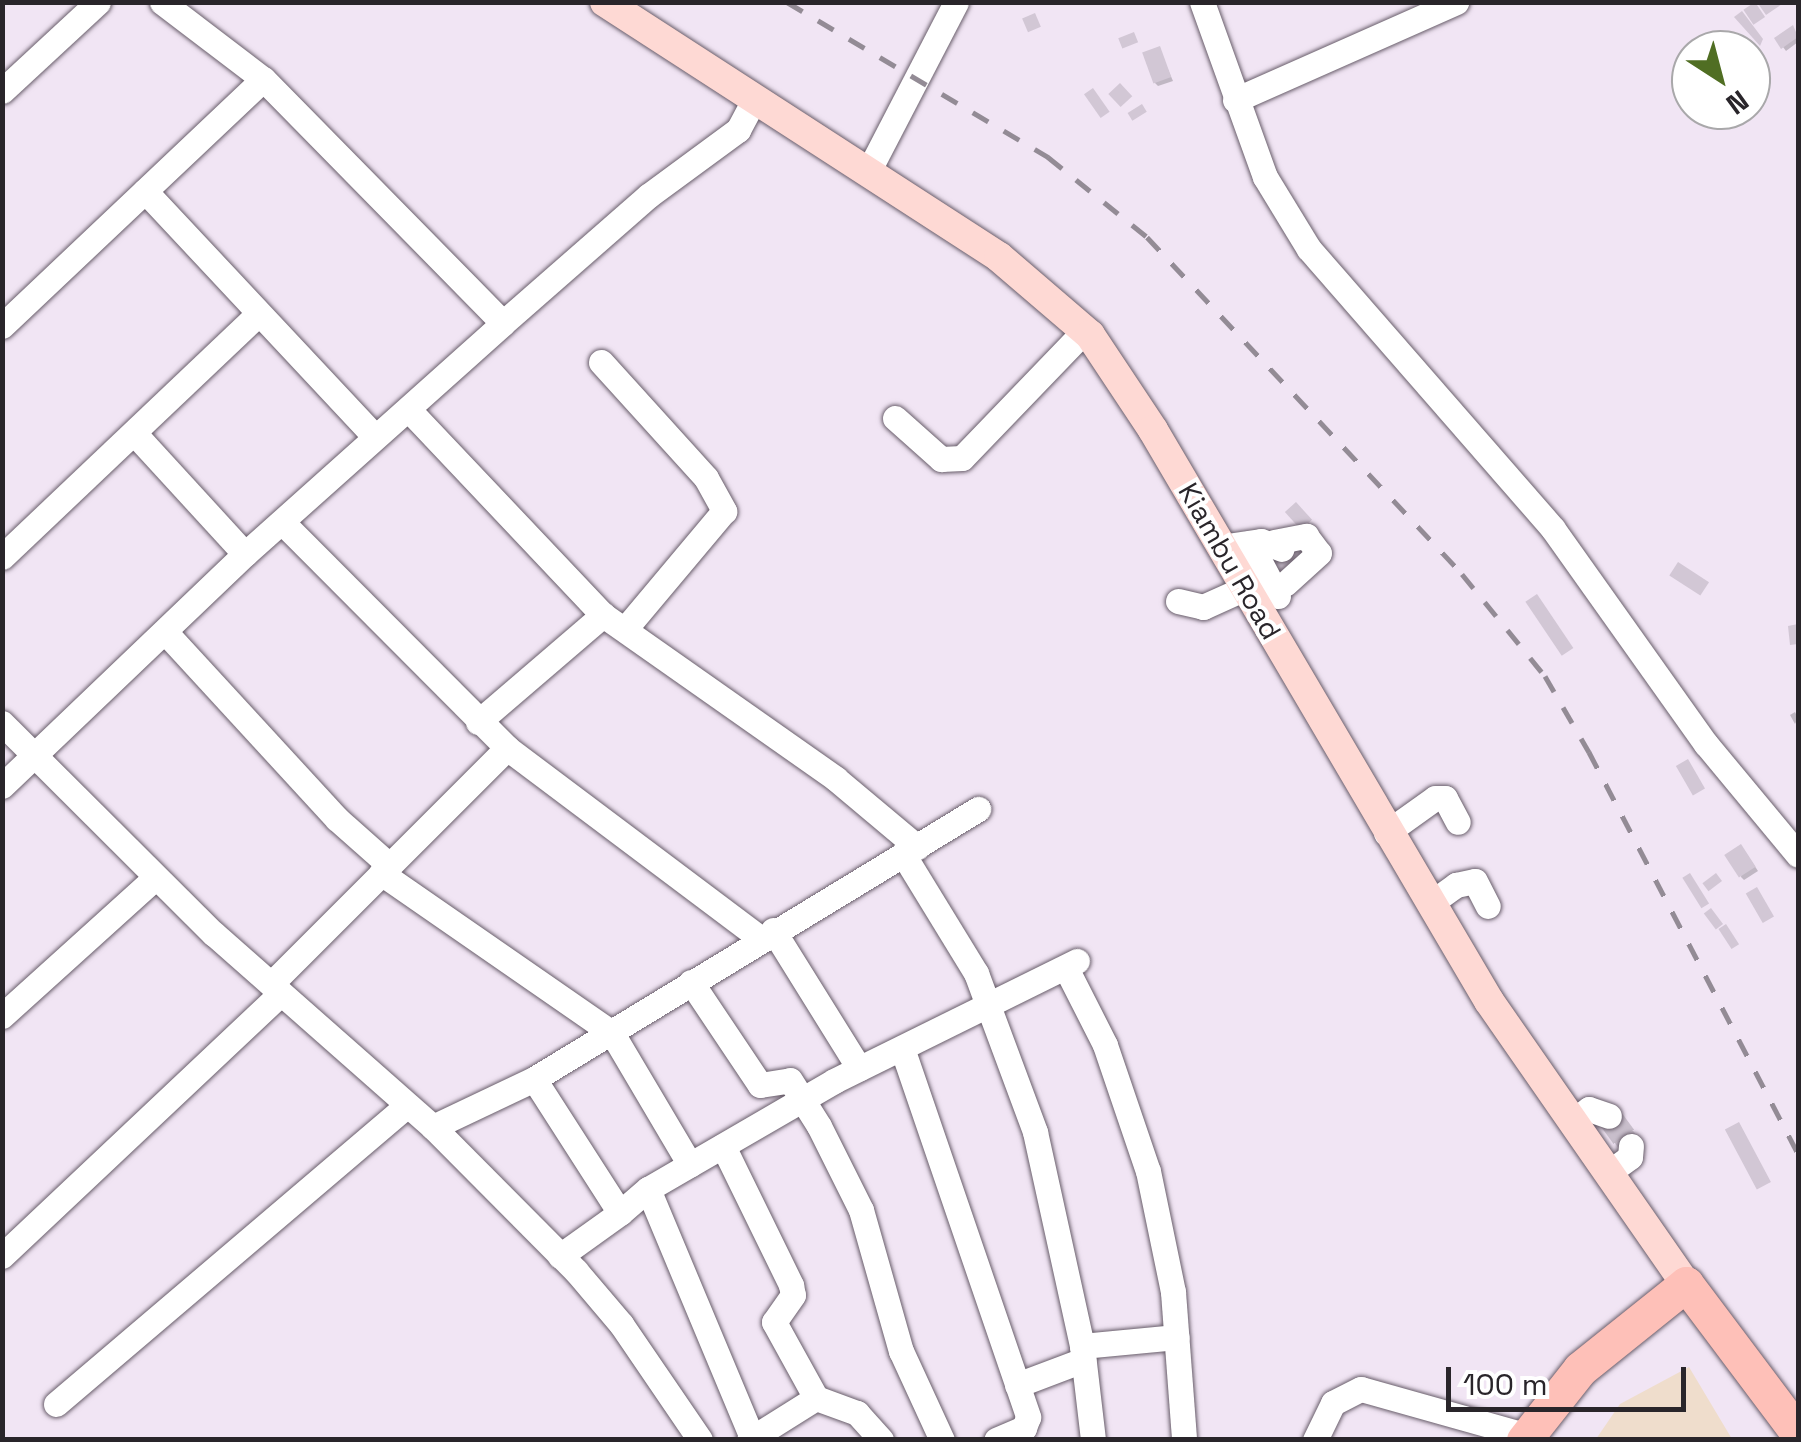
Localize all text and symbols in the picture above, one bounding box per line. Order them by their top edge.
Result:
north arrow [1671,30,1771,130]
text: N [1719,83,1756,123]
street label: Kiambu Road [1172,477,1288,645]
scale bar [1451,1347,1691,1409]
text: 100 m [1463,1365,1548,1404]

